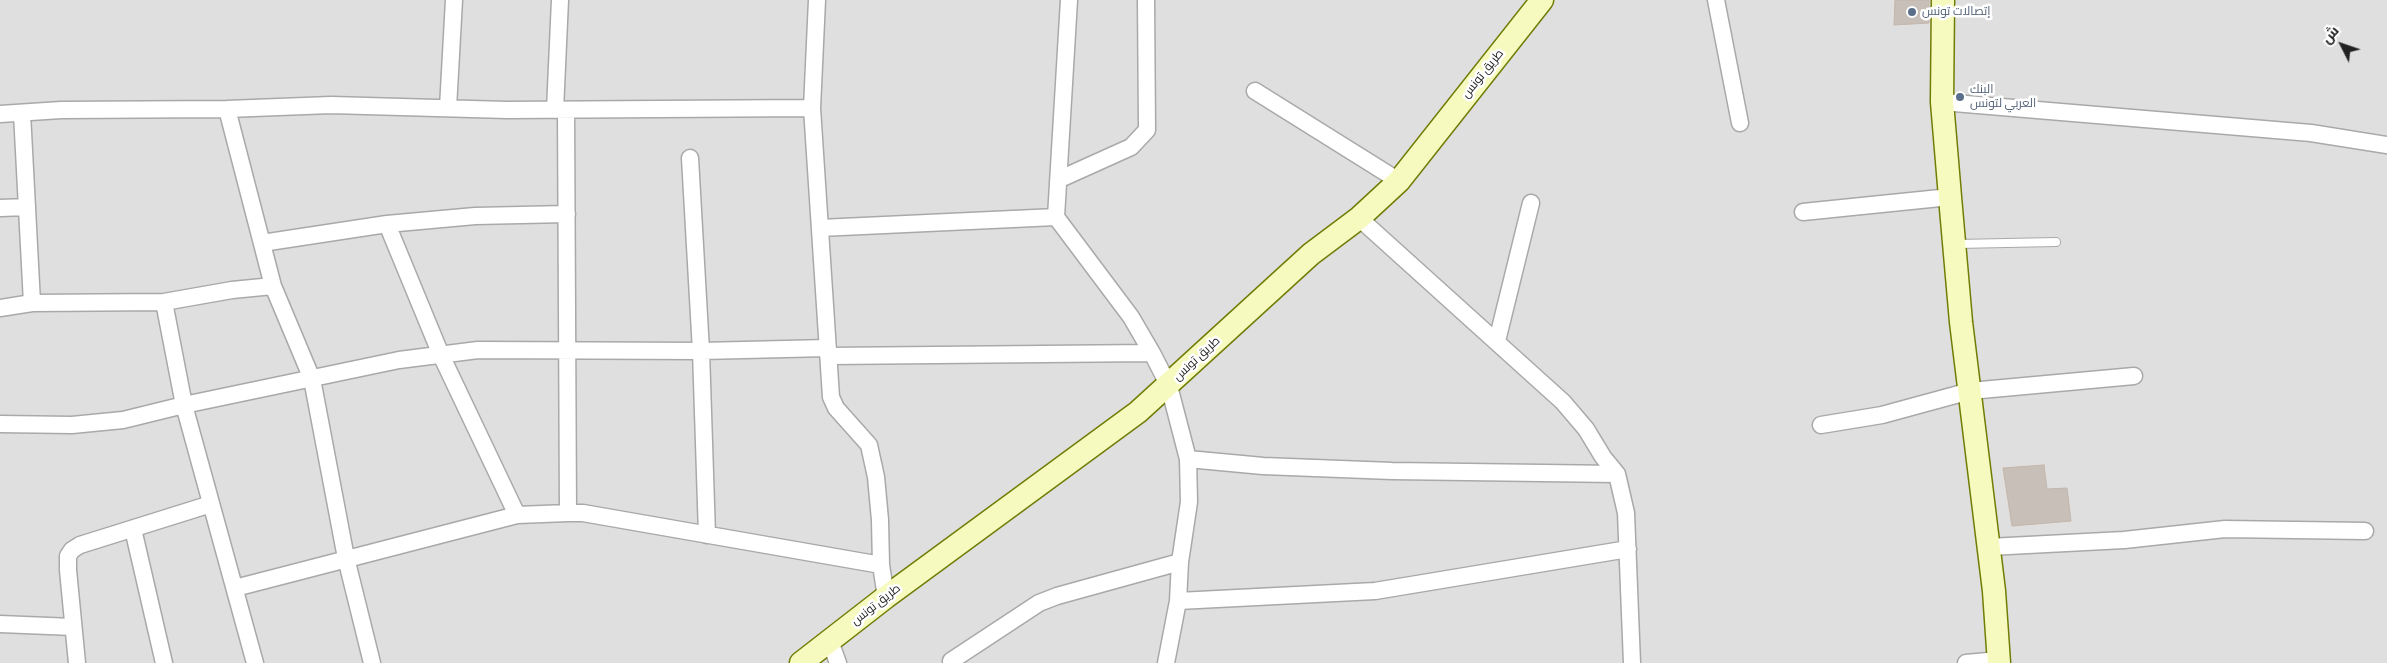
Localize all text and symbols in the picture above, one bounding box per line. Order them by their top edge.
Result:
place label: إتصالات تونس [1922,5,1990,19]
marker: إتصالات تونس [1906,6,1918,18]
north arrow [2317,20,2367,70]
text: ش [2318,22,2343,47]
street label: طريق تونس [1459,47,1507,101]
place label: البنك العربي لتونس [1970,83,2036,111]
marker: البنك العربي لتونس [1954,91,1966,103]
street label: طريق تونس [1171,334,1223,384]
street label: طريق تونس [849,581,903,629]

